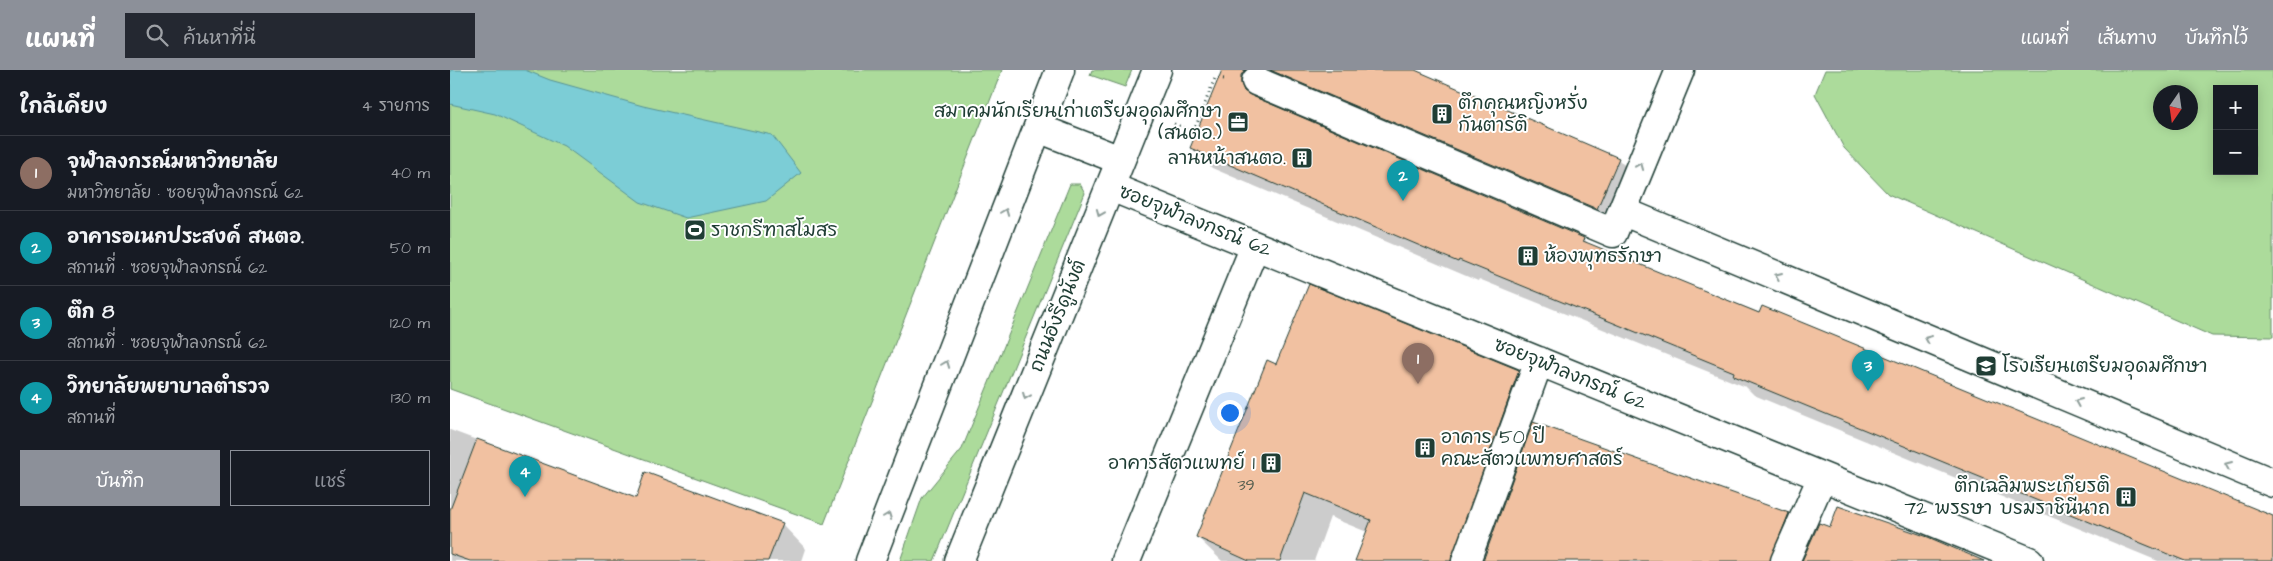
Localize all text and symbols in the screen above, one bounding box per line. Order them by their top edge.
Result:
search box [125,13,475,58]
icon: search [143,21,171,49]
text: แผนที่ [25,23,95,57]
text: ค้นหาที่นี่ [183,25,256,52]
text: แผนที่ [2021,26,2069,51]
text: เส้นทาง [2097,26,2157,51]
text: บันทึกไว้ [2185,26,2248,51]
place label: ตึกคุณหญิงหรั่ง กันตารัติ [1458,85,1588,139]
north arrow [2153,85,2198,130]
map controls [2213,85,2258,175]
button: + [2213,85,2258,130]
text: ใกล้เคียง [20,92,107,121]
text: 4 รายการ [361,95,430,117]
place label: สมาคมนักเรียนเก่าเตรียมอุดมศึกษา (สนตอ.) [934,98,1222,147]
building icon: ตึกคุณหญิงหรั่ง กันตารัติ [1430,102,1454,126]
office icon: สมาคมนักเรียนเก่าเตรียมอุดมศึกษา (สนตอ.) [1226,110,1250,134]
button: − [2213,130,2258,175]
place label: ลานหน้าสนตอ. [1168,145,1286,172]
building icon: ลานหน้าสนตอ. [1290,146,1314,170]
text: จุฬาลงกรณ์มหาวิทยาลัย [67,149,278,176]
pin: 2 [1387,160,1419,201]
text: 1 [35,162,37,184]
text: 40 m [390,162,430,184]
one-way arrow [1634,162,1645,171]
street label: ซอยจุฬาลงกรณ์ 62 [1115,178,1276,264]
text: มหาวิทยาลัย · ซอยจุฬาลงกรณ์ 62 [67,182,303,204]
one-way arrow [1096,208,1106,217]
one-way arrow [999,209,1009,217]
place label: ราชกรีฑาสโมสร [711,217,838,244]
sports icon: ราชกรีฑาสโมสร [683,218,707,242]
text: อาคารอเนกประสงค์ สนตอ. [67,224,304,251]
text: 2 [31,237,41,259]
text: 50 m [390,237,430,259]
place label: ห้องพุทธรักษา [1544,243,1662,270]
building icon: ห้องพุทธรักษา [1516,244,1540,268]
street label: ถนนอังรีดูนังต์ [1023,256,1093,376]
text: สถานที่ · ซอยจุฬาลงกรณ์ 62 [67,257,267,279]
one-way arrow [1774,272,1783,283]
text: ตึก 8 [67,299,114,326]
text: 3 [32,312,40,334]
text: 120 m [390,312,430,334]
street label: ซอยจุฬาลงกรณ์ 62 [1490,331,1651,417]
text: สถานที่ · ซอยจุฬาลงกรณ์ 62 [67,332,267,354]
one-way arrow [1924,335,1933,346]
pin: 1 [1402,343,1434,384]
pin: 3 [1852,350,1884,391]
place label: โรงเรียนเตรียมอุดมศึกษา [2002,353,2207,380]
school or university icon: โรงเรียนเตรียมอุดมศึกษา [1974,354,1998,378]
one-way arrow [940,360,951,369]
text: วิทยาลัยพยาบาลตำรวจ [67,374,270,401]
text: 4 [31,387,41,409]
text: 130 m [391,387,430,409]
one-way arrow [1022,391,1032,400]
one-way arrow [2074,398,2083,408]
your location [1217,400,1243,426]
text: สถานที่ [67,407,115,429]
place label: อาคาร 50 ปี คณะสัตวแพทยศาสตร์ [1441,424,1623,473]
building icon: อาคาร 50 ปี คณะสัตวแพทยศาสตร์ [1413,436,1437,460]
button: บันทึก [20,450,220,506]
button: แชร์ [230,450,430,506]
place label: อาคารสัตวแพทย์ 1 [1108,450,1256,477]
building icon: อาคารสัตวแพทย์ 1 [1259,451,1283,475]
pin: 4 [509,456,541,497]
one-way arrow [2224,460,2233,471]
place label: ตึกเฉลิมพระเกียรติ 72 พรรษา บรมราชินีนาถ [1905,473,2110,522]
house number: 39 [1237,474,1255,496]
building icon: ตึกเฉลิมพระเกียรติ 72 พรรษา บรมราชินีนาถ [2114,485,2138,509]
one-way arrow [882,512,892,520]

